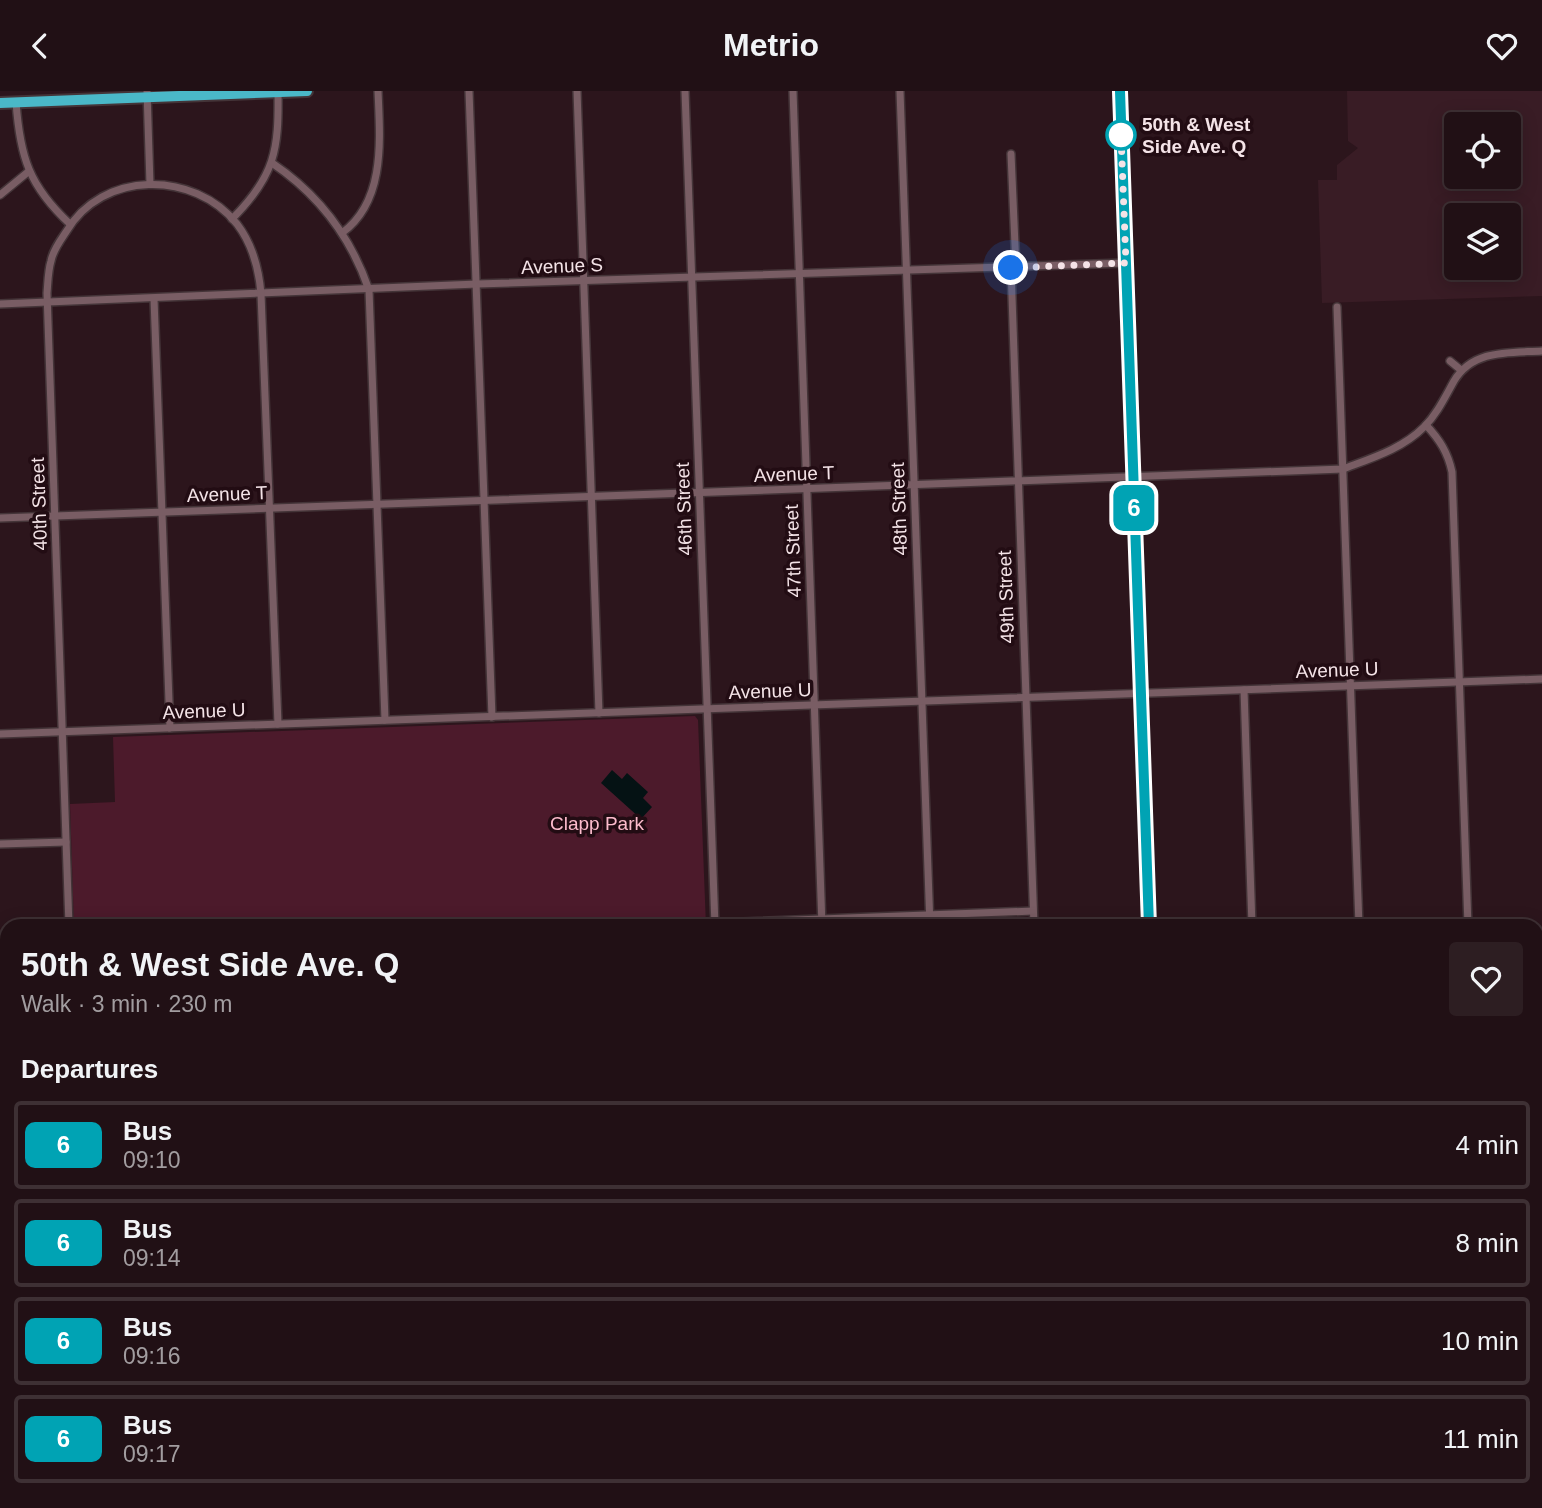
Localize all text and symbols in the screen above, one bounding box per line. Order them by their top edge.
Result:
icon: back [21,27,59,65]
text: Metrio [723,27,819,63]
icon: heart [1483,27,1521,65]
map controls [1444,112,1521,280]
button: locate [1444,112,1521,189]
place label: 50th & West Side Ave. Q [1142,114,1251,157]
marker: 50th & West Side Ave. Q [1106,120,1136,150]
button: layers [1444,203,1521,280]
your location [993,250,1028,285]
street label: Avenue S [521,254,603,278]
street label: 40th Street [27,456,51,551]
street label: 46th Street [672,461,696,556]
street label: 48th Street [887,461,911,556]
street label: Avenue T [753,462,835,486]
street label: Avenue T [186,482,268,506]
line badge: 6 [1111,485,1157,531]
text: 6 [1127,494,1141,521]
street label: 47th Street [781,503,805,598]
street label: 49th Street [994,549,1018,644]
street label: Avenue U [1295,658,1379,682]
street label: Avenue U [728,679,812,703]
street label: Avenue U [162,699,246,723]
park label: Clapp Park [550,813,644,834]
button: heart [1449,942,1523,1016]
text: 50th & West Side Ave. Q [21,946,399,983]
text: Walk · 3 min · 230 m [21,991,232,1017]
text: Departures [21,1054,158,1084]
text: Bus [123,1116,172,1146]
text: 4 min [1455,1130,1519,1160]
text: 6 [57,1131,70,1158]
text: 09:10 [123,1147,181,1173]
text: Bus [123,1214,172,1244]
text: 8 min [1455,1228,1519,1258]
text: 6 [57,1229,70,1256]
text: 09:14 [123,1245,181,1271]
text: Bus [123,1312,172,1342]
text: 10 min [1441,1326,1519,1356]
text: 6 [57,1327,70,1354]
text: 09:16 [123,1343,181,1369]
text: Bus [123,1410,172,1440]
text: 11 min [1443,1424,1519,1454]
text: 6 [57,1425,70,1452]
text: 09:17 [123,1441,181,1467]

